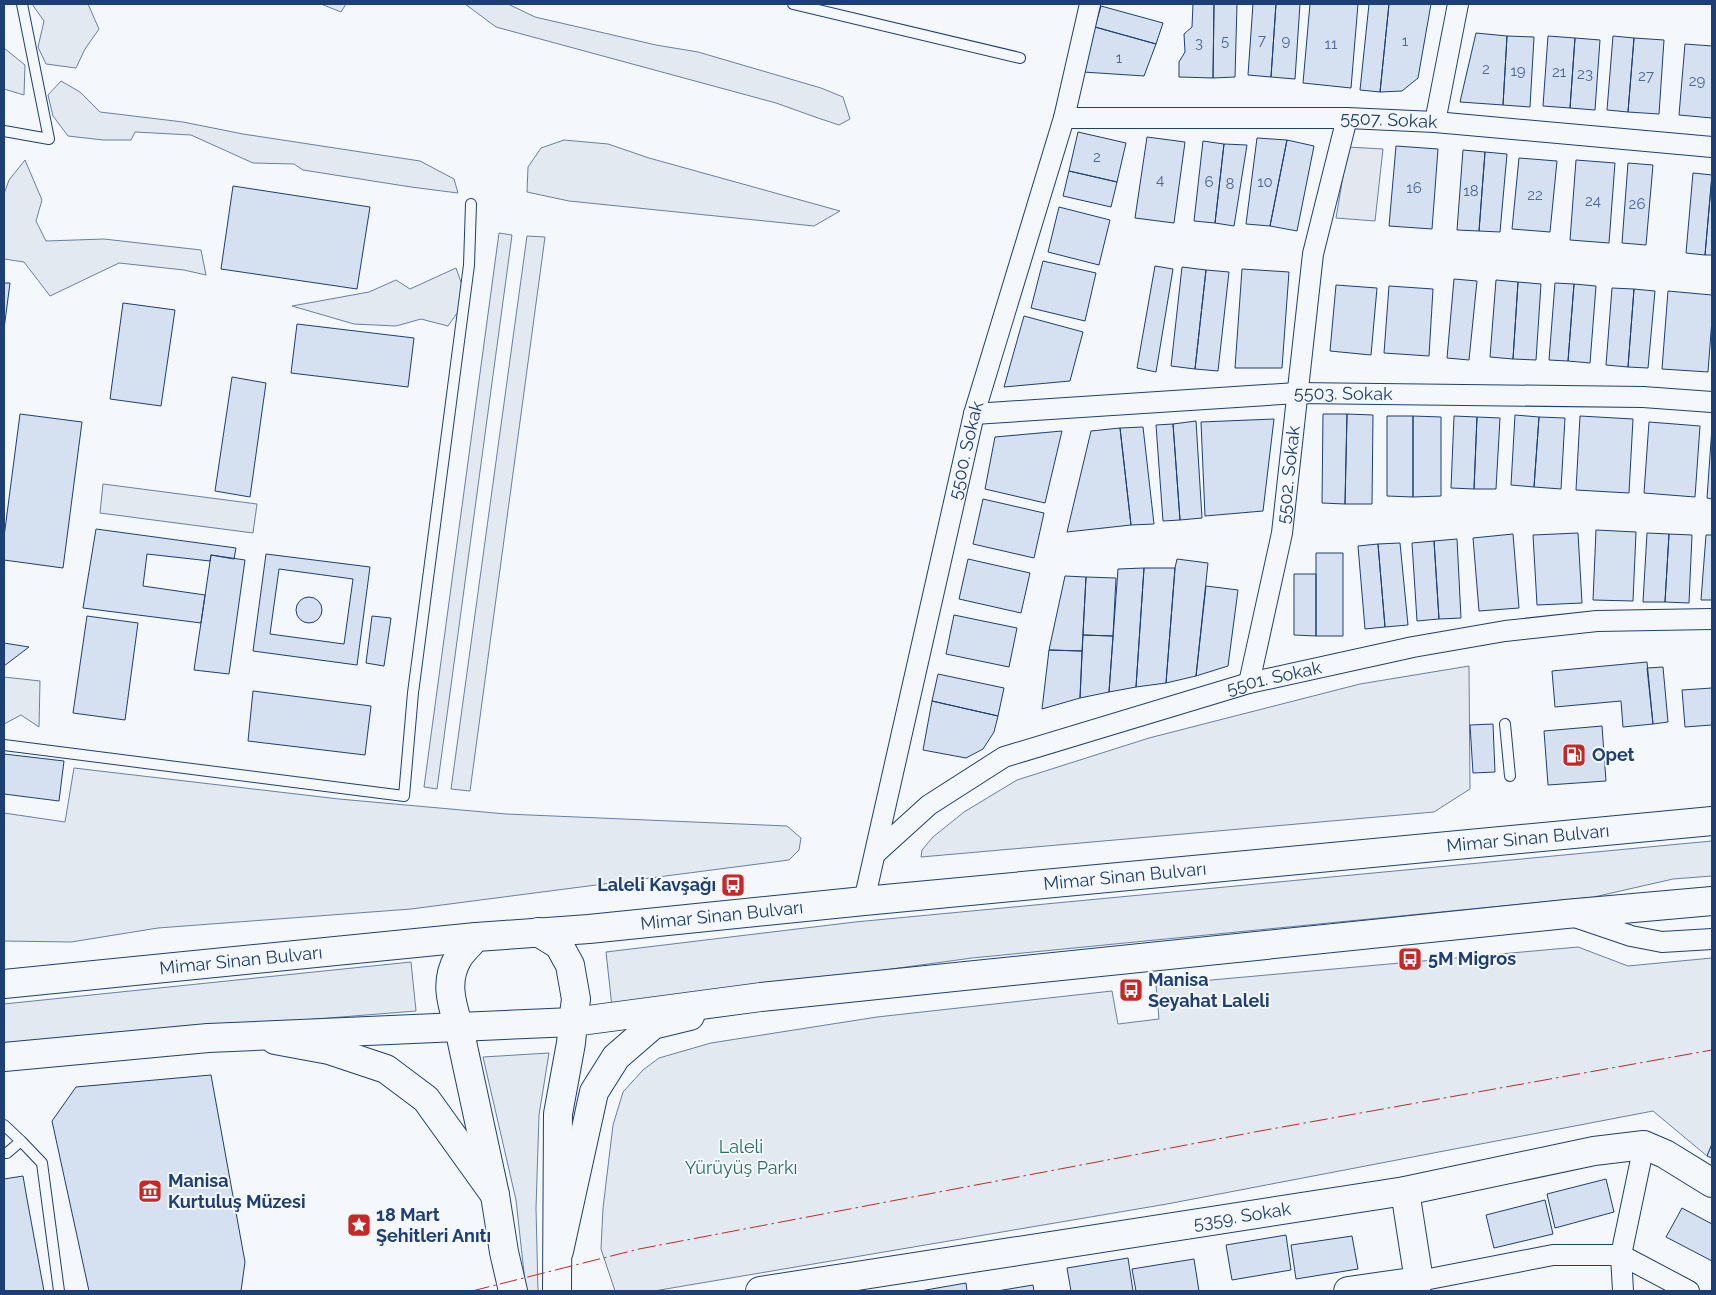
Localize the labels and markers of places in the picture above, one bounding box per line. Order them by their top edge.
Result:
fuel station icon: Opet [1561,742,1587,768]
place label: Opet [1592,744,1635,765]
bus stop icon: Laleli Kavşağı [720,872,746,898]
place label: Laleli Kavşağı [597,874,716,895]
bus stop icon: 5M Migros [1397,946,1423,972]
place label: 5M Migros [1428,948,1516,969]
place label: Manisa Seyahat Laleli [1148,969,1270,1011]
bus stop icon: Manisa Seyahat Laleli [1118,977,1144,1003]
place label: Manisa Kurtuluş Müzesi [168,1170,306,1212]
museum icon: Manisa Kurtuluş Müzesi [137,1178,163,1204]
place label: 18 Mart Şehitleri Anıtı [376,1204,491,1246]
place icon: 18 Mart Şehitleri Anıtı [346,1212,372,1238]

